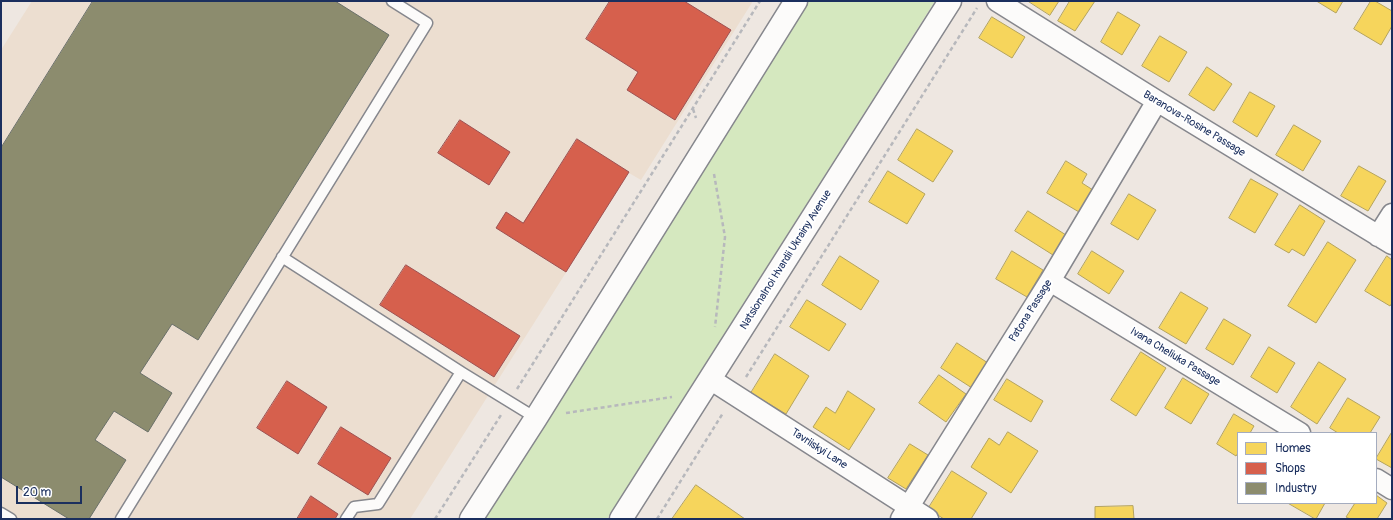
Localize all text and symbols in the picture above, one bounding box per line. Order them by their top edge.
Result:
street label: Baranova-Rosine Passage [1141,88,1247,160]
street label: Natsionalnoi Hvardii Ukrainy Avenue [737,188,835,332]
street label: Patona Passage [1007,277,1055,345]
street label: Ivana Cheliuka Passage [1128,325,1222,389]
street label: Tavriiskyi Lane [788,426,850,472]
legend [1237,432,1377,504]
text: Homes [1275,441,1311,456]
text: Shops [1275,461,1305,476]
scale bar [18,478,84,504]
text: Industry [1275,481,1317,496]
text: 20 m [23,485,51,500]

